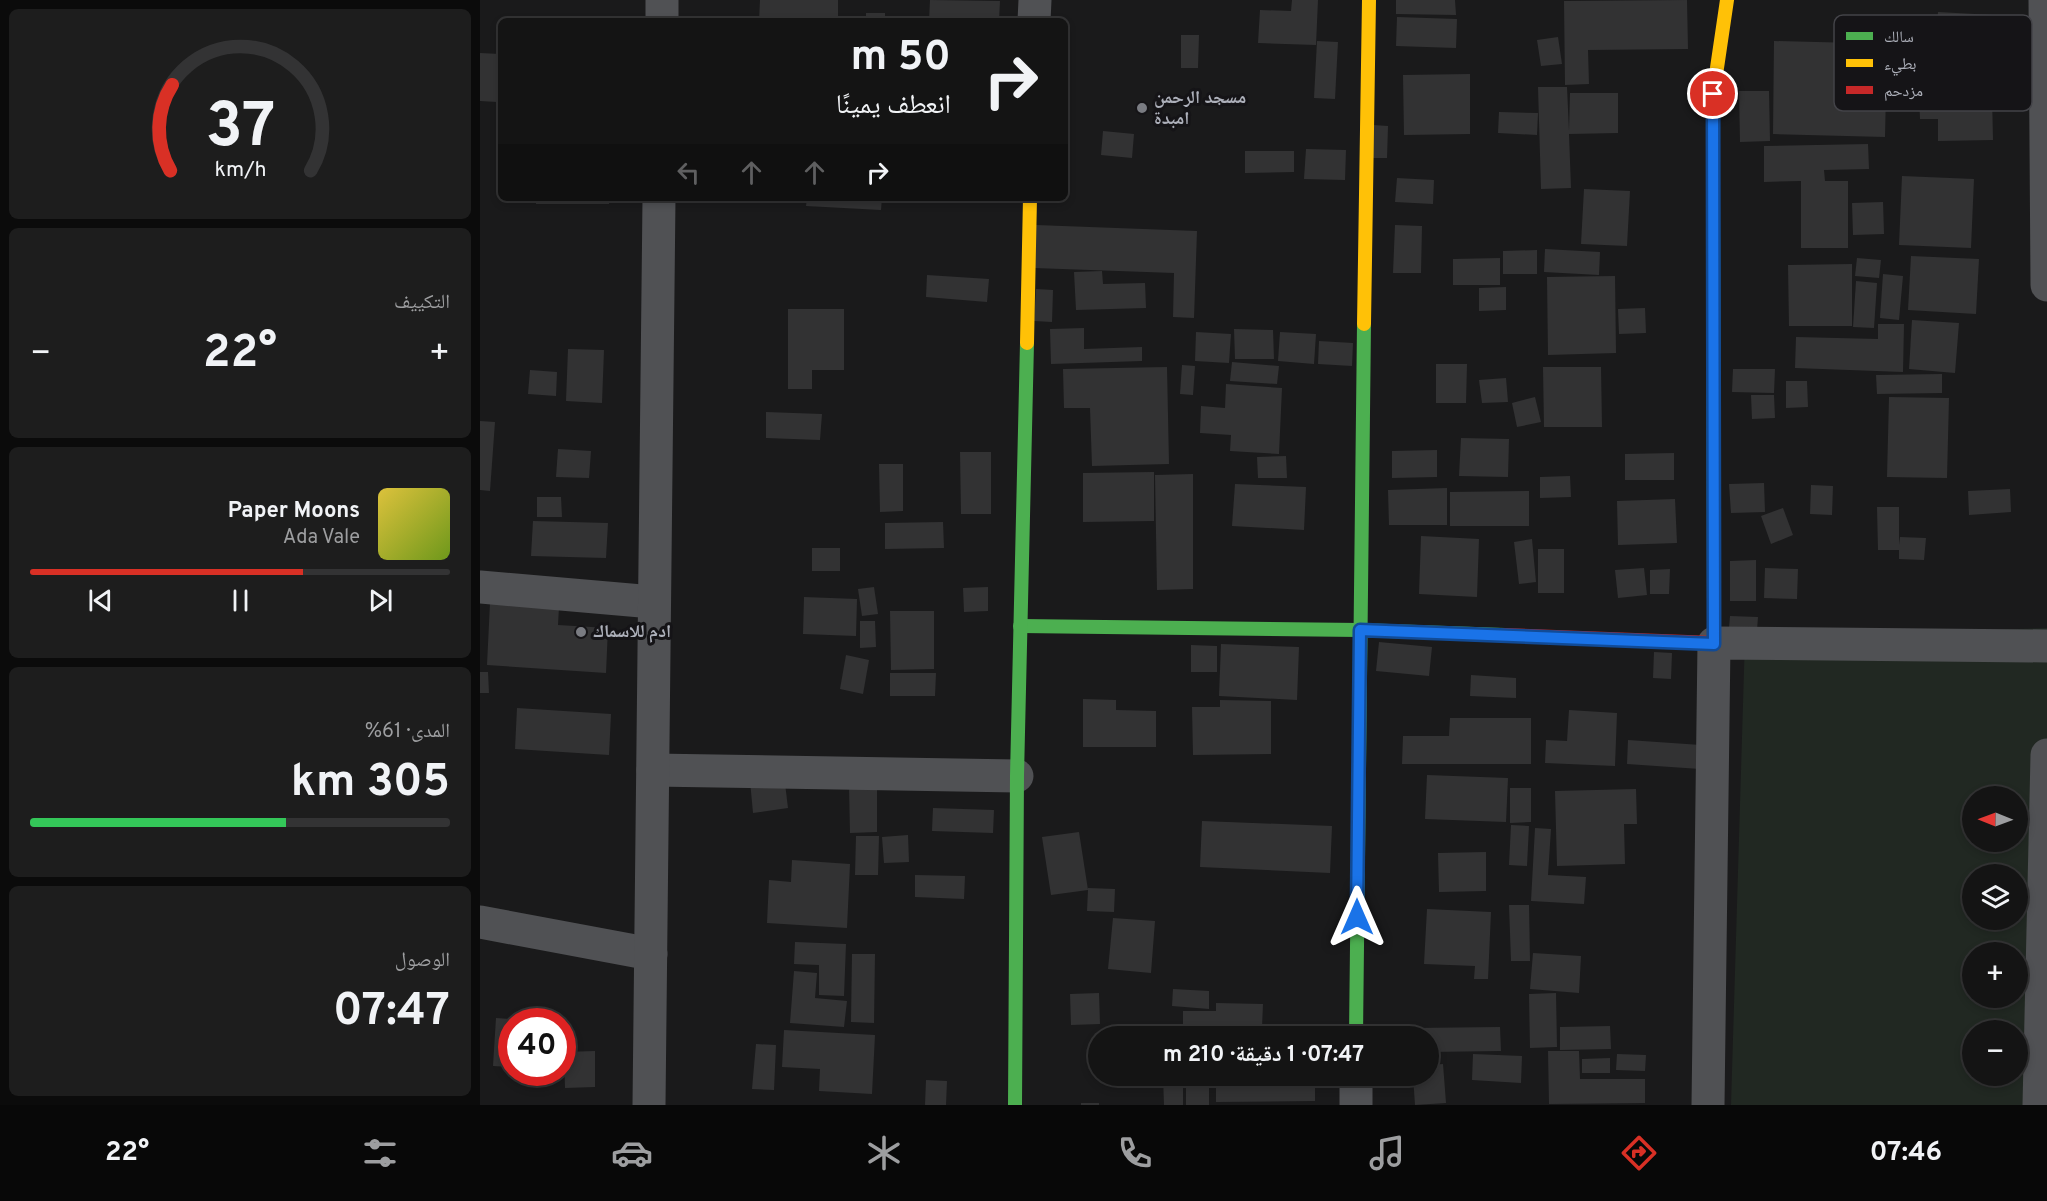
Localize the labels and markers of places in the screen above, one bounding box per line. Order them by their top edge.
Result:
pin [1687,68,1738,119]
place label: مسجد الرحمن امبدة [1154,87,1246,131]
marker: مسجد الرحمن امبدة [1135,101,1149,115]
place label: ادم للاسماك [593,621,671,644]
marker: ادم للاسماك [574,625,588,639]

